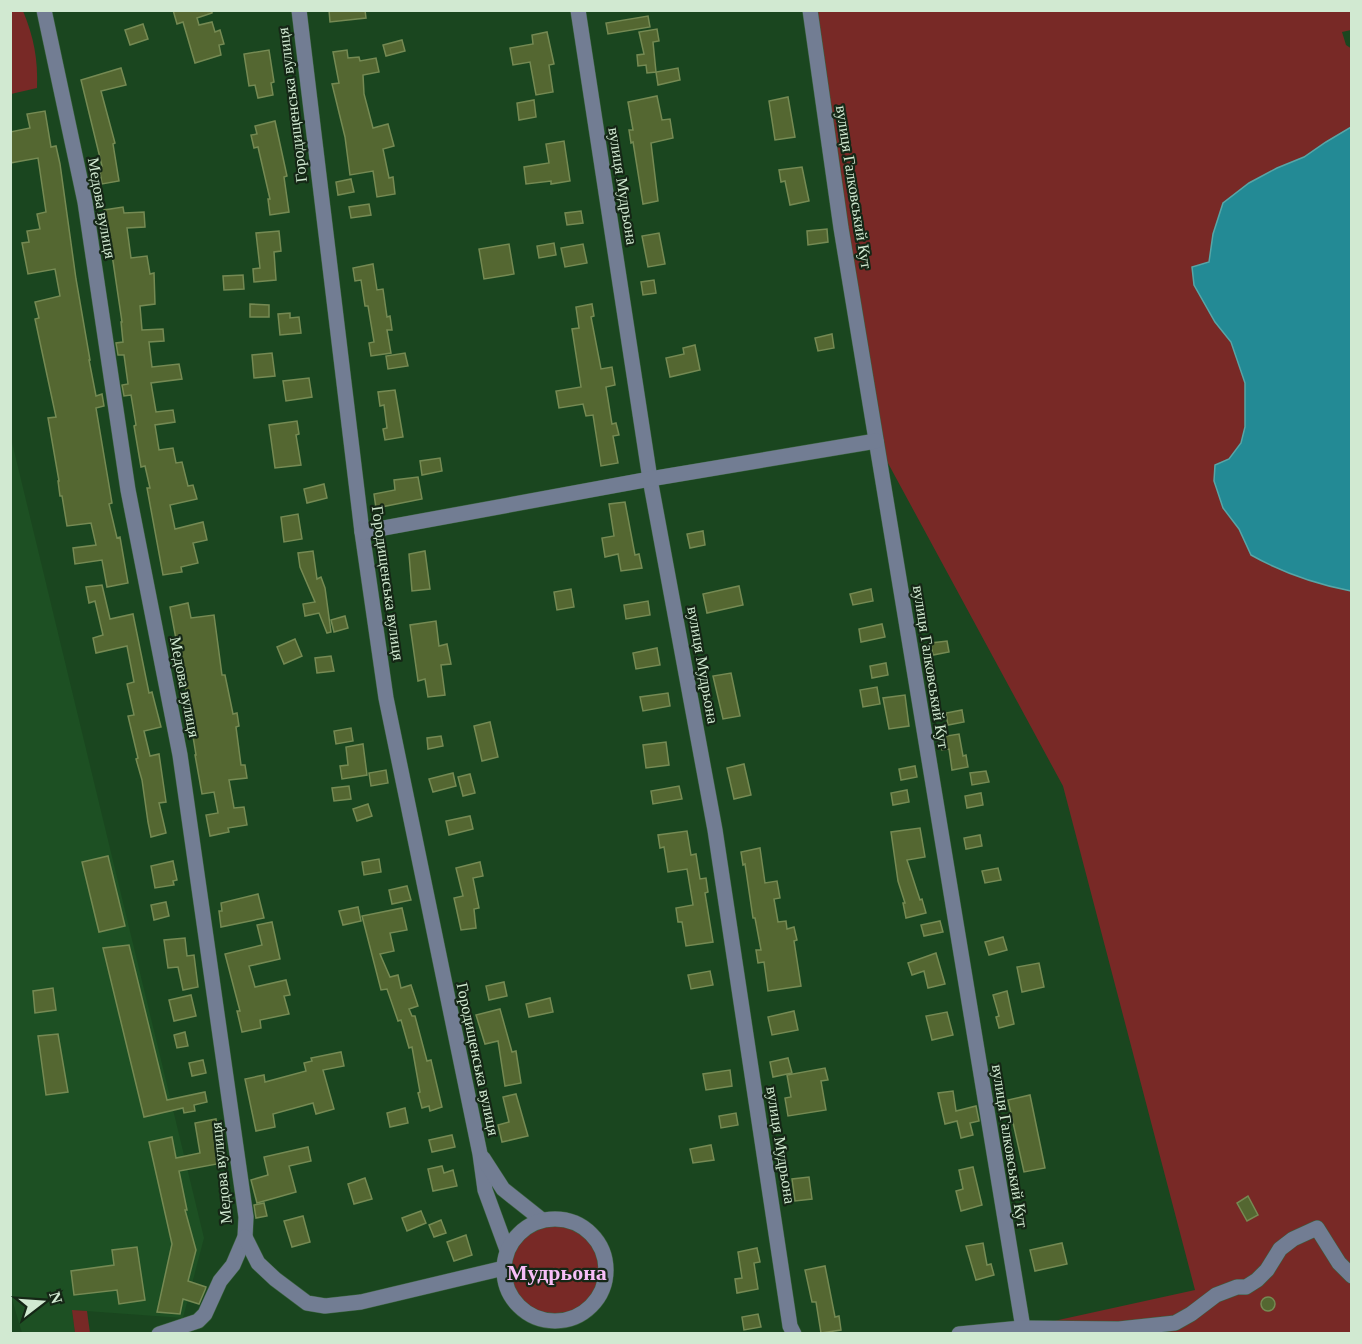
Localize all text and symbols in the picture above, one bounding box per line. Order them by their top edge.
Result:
street label: Городищенська вулиця [274,26,311,183]
street label: вулиця Галковський Кут [832,104,875,270]
street label: вулиця Мудрьона [604,126,641,246]
street label: Медова вулиця [84,156,119,261]
street label: Городищенська вулиця [368,505,407,662]
street label: вулиця Галковський Кут [909,584,952,750]
street label: вулиця Мудрьона [683,605,722,725]
street label: Медова вулиця [166,635,203,740]
street label: Городищенська вулиця [453,981,503,1138]
street label: вулиця Галковський Кут [988,1063,1031,1229]
street label: вулиця Мудрьона [762,1085,799,1205]
street label: Медова вулиця [207,1121,236,1225]
district label: Мудрьона [507,1260,607,1285]
north arrow [12,1272,72,1332]
text: N [46,1290,66,1306]

